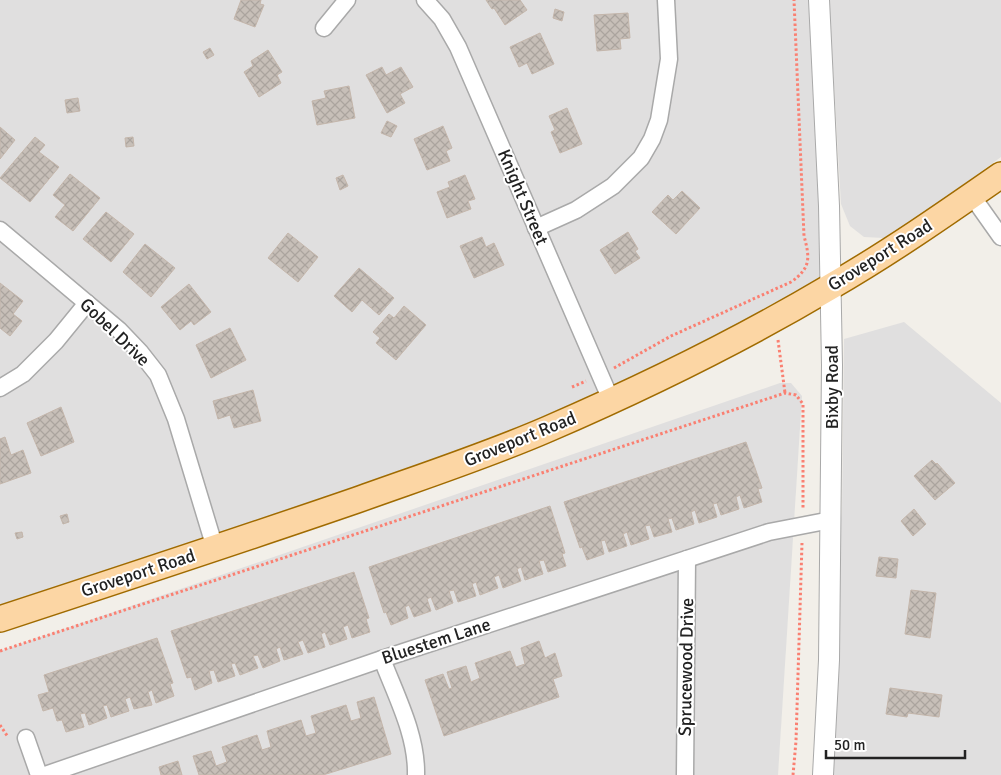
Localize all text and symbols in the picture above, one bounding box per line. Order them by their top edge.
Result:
street label: Knight Street [493,146,553,248]
street label: Groveport Road [824,214,936,296]
street label: Gobel Drive [75,293,155,371]
street label: Bixby Road [821,345,843,429]
street label: Groveport Road [461,407,579,471]
street label: Groveport Road [78,544,198,602]
street label: Sprucewood Drive [674,598,698,736]
street label: Bluestem Lane [379,613,493,669]
scale bar [826,728,965,760]
text: 50 m [834,736,865,754]

